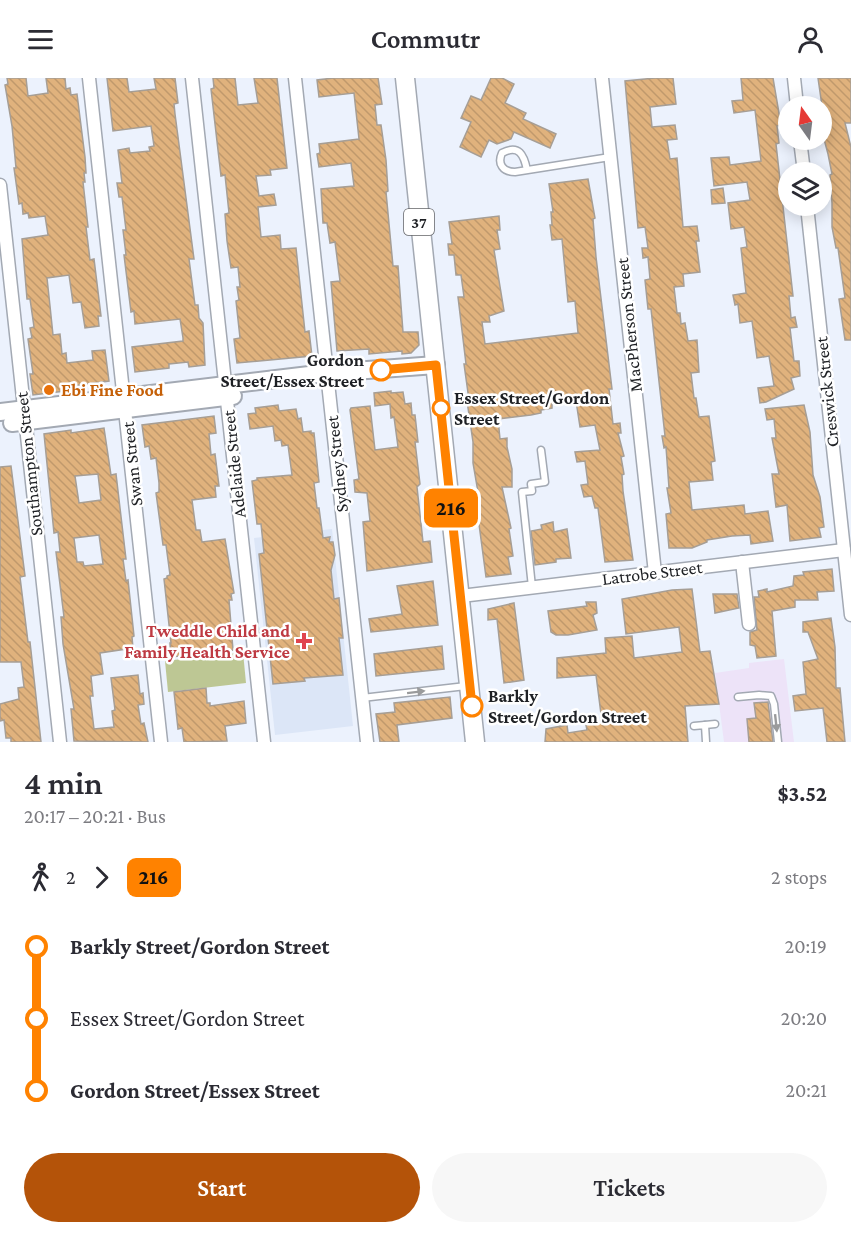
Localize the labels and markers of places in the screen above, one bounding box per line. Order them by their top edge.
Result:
place label: Gordon Street/Essex Street [221,350,365,391]
marker: Gordon Street/Essex Street [370,359,392,381]
place label: Ebi Fine Food [61,380,164,400]
marker: Ebi Fine Food [42,383,56,397]
place label: Essex Street/Gordon Street [454,388,610,429]
marker: Essex Street/Gordon Street [432,399,450,417]
place label: Tweddle Child and Family Health Service [124,621,290,662]
marker: Tweddle Child and Family Health Service [295,632,313,650]
place label: Barkly Street/Gordon Street [488,686,647,727]
marker: Barkly Street/Gordon Street [461,695,483,717]

